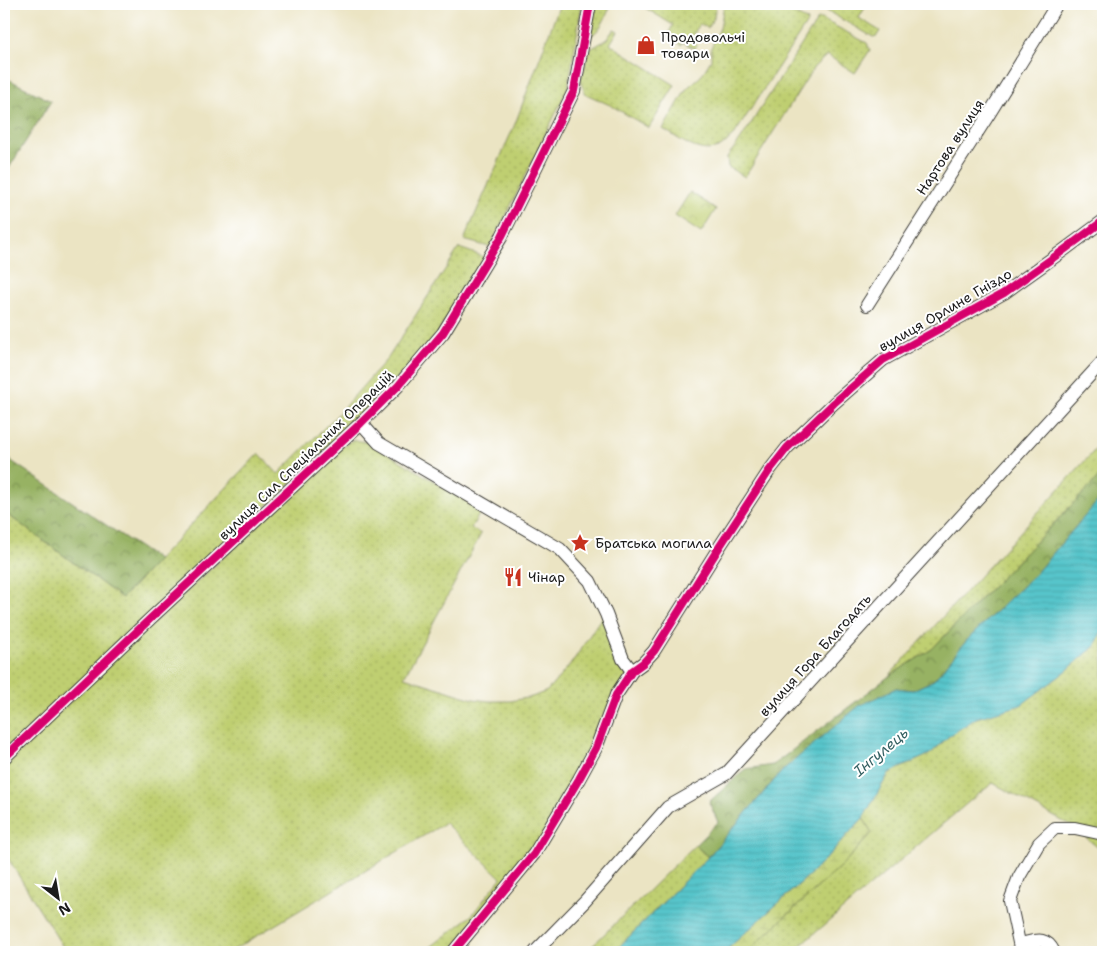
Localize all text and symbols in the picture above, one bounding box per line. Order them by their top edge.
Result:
place label: Продовольчі товари [661,28,745,62]
shop icon: Продовольчі товари [635,34,657,56]
street label: Нартова вулиця [912,96,988,198]
street label: вулиця Орлине Гніздо [875,264,1015,356]
street label: вулиця Сил Спеціальних Операцій [215,366,397,544]
place icon: Братська могила [569,532,591,554]
place label: Братська могила [595,534,712,552]
restaurant icon: Чінар [502,566,524,588]
place label: Чінар [528,568,565,586]
street label: вулиця Гора Благодать [755,590,875,720]
water label: Інгулець [849,723,913,782]
north arrow [32,874,82,924]
text: N [55,899,74,920]

